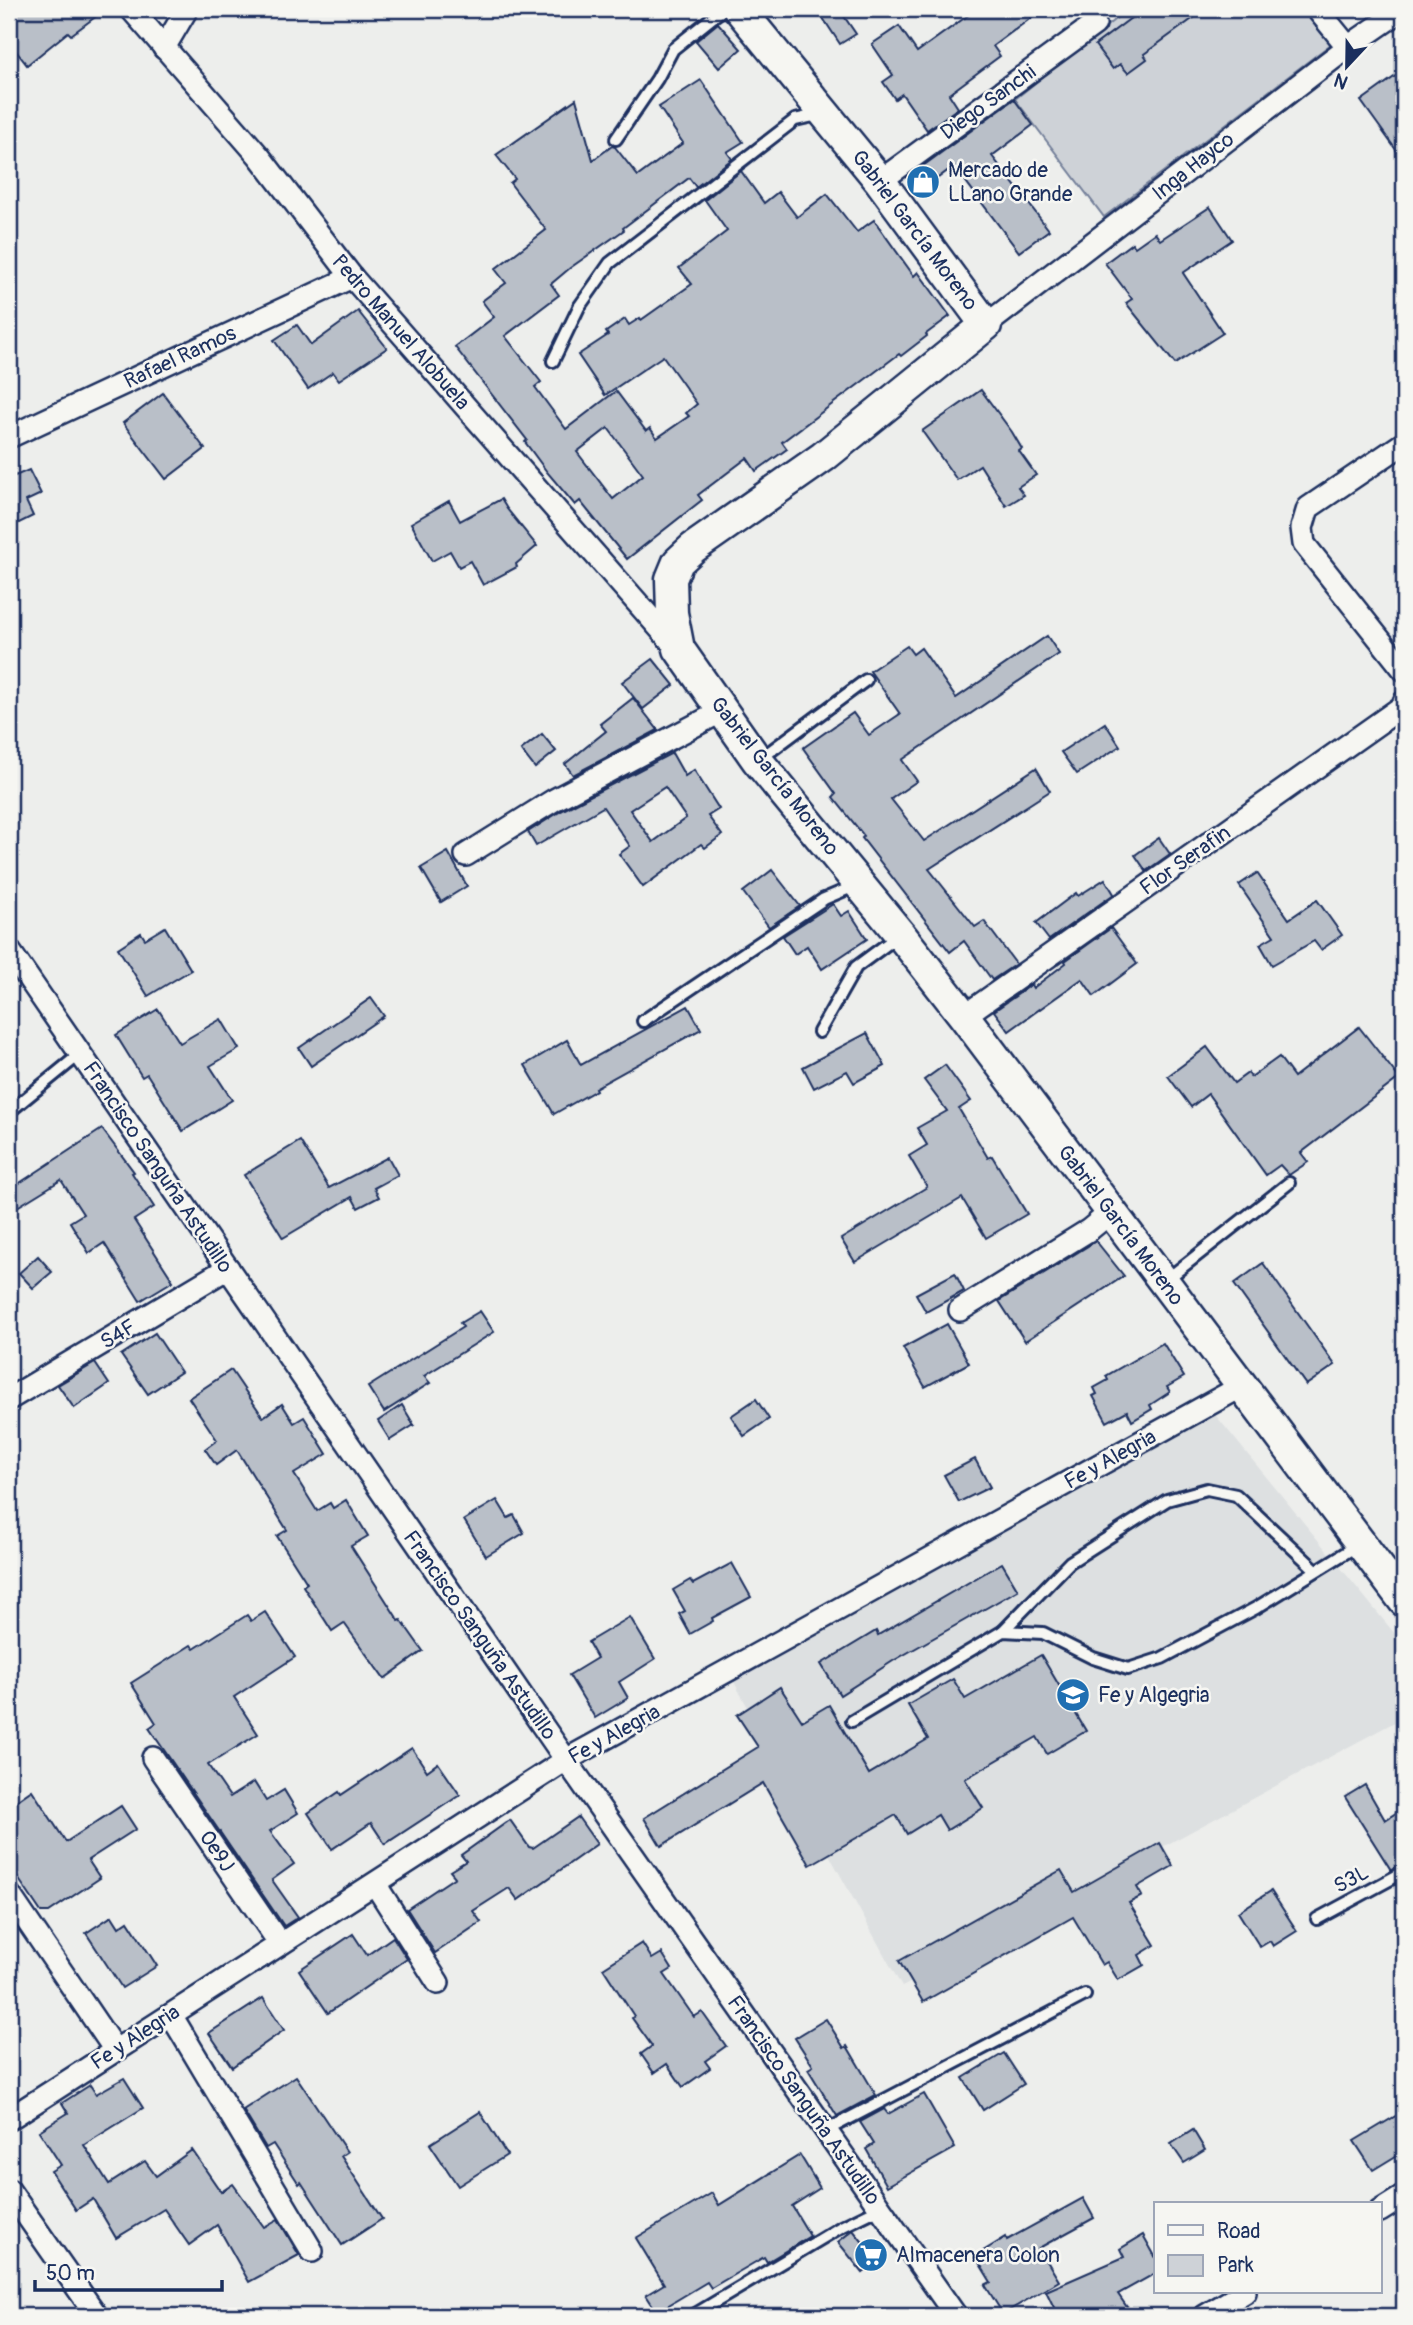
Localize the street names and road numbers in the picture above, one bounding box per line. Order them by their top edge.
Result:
street label: Diego Sanchi [935,59,1041,146]
street label: Inga Hayco [1147,126,1240,207]
street label: Gabriel García Moreno [845,145,984,316]
street label: Pedro Manuel Alobuela [326,249,476,416]
street label: Rafael Ramos [120,319,241,395]
street label: Gabriel García Moreno [704,691,845,861]
street label: Flor Serafin [1135,819,1236,902]
street label: Francisco Sanguña Astudillo [77,1056,239,1278]
street label: Gabriel García Moreno [1051,1140,1190,1311]
street label: S4F [95,1313,141,1356]
street label: Fe y Alegria [1060,1423,1161,1496]
street label: Francisco Sanguña Astudillo [397,1525,562,1745]
street label: Fe y Alegria [564,1698,665,1771]
street label: Oe9J [193,1825,240,1877]
street label: S3L [1329,1859,1373,1900]
street label: Francisco Sanguña Astudillo [721,1990,886,2210]
street label: Fe y Alegria [86,1999,185,2076]

